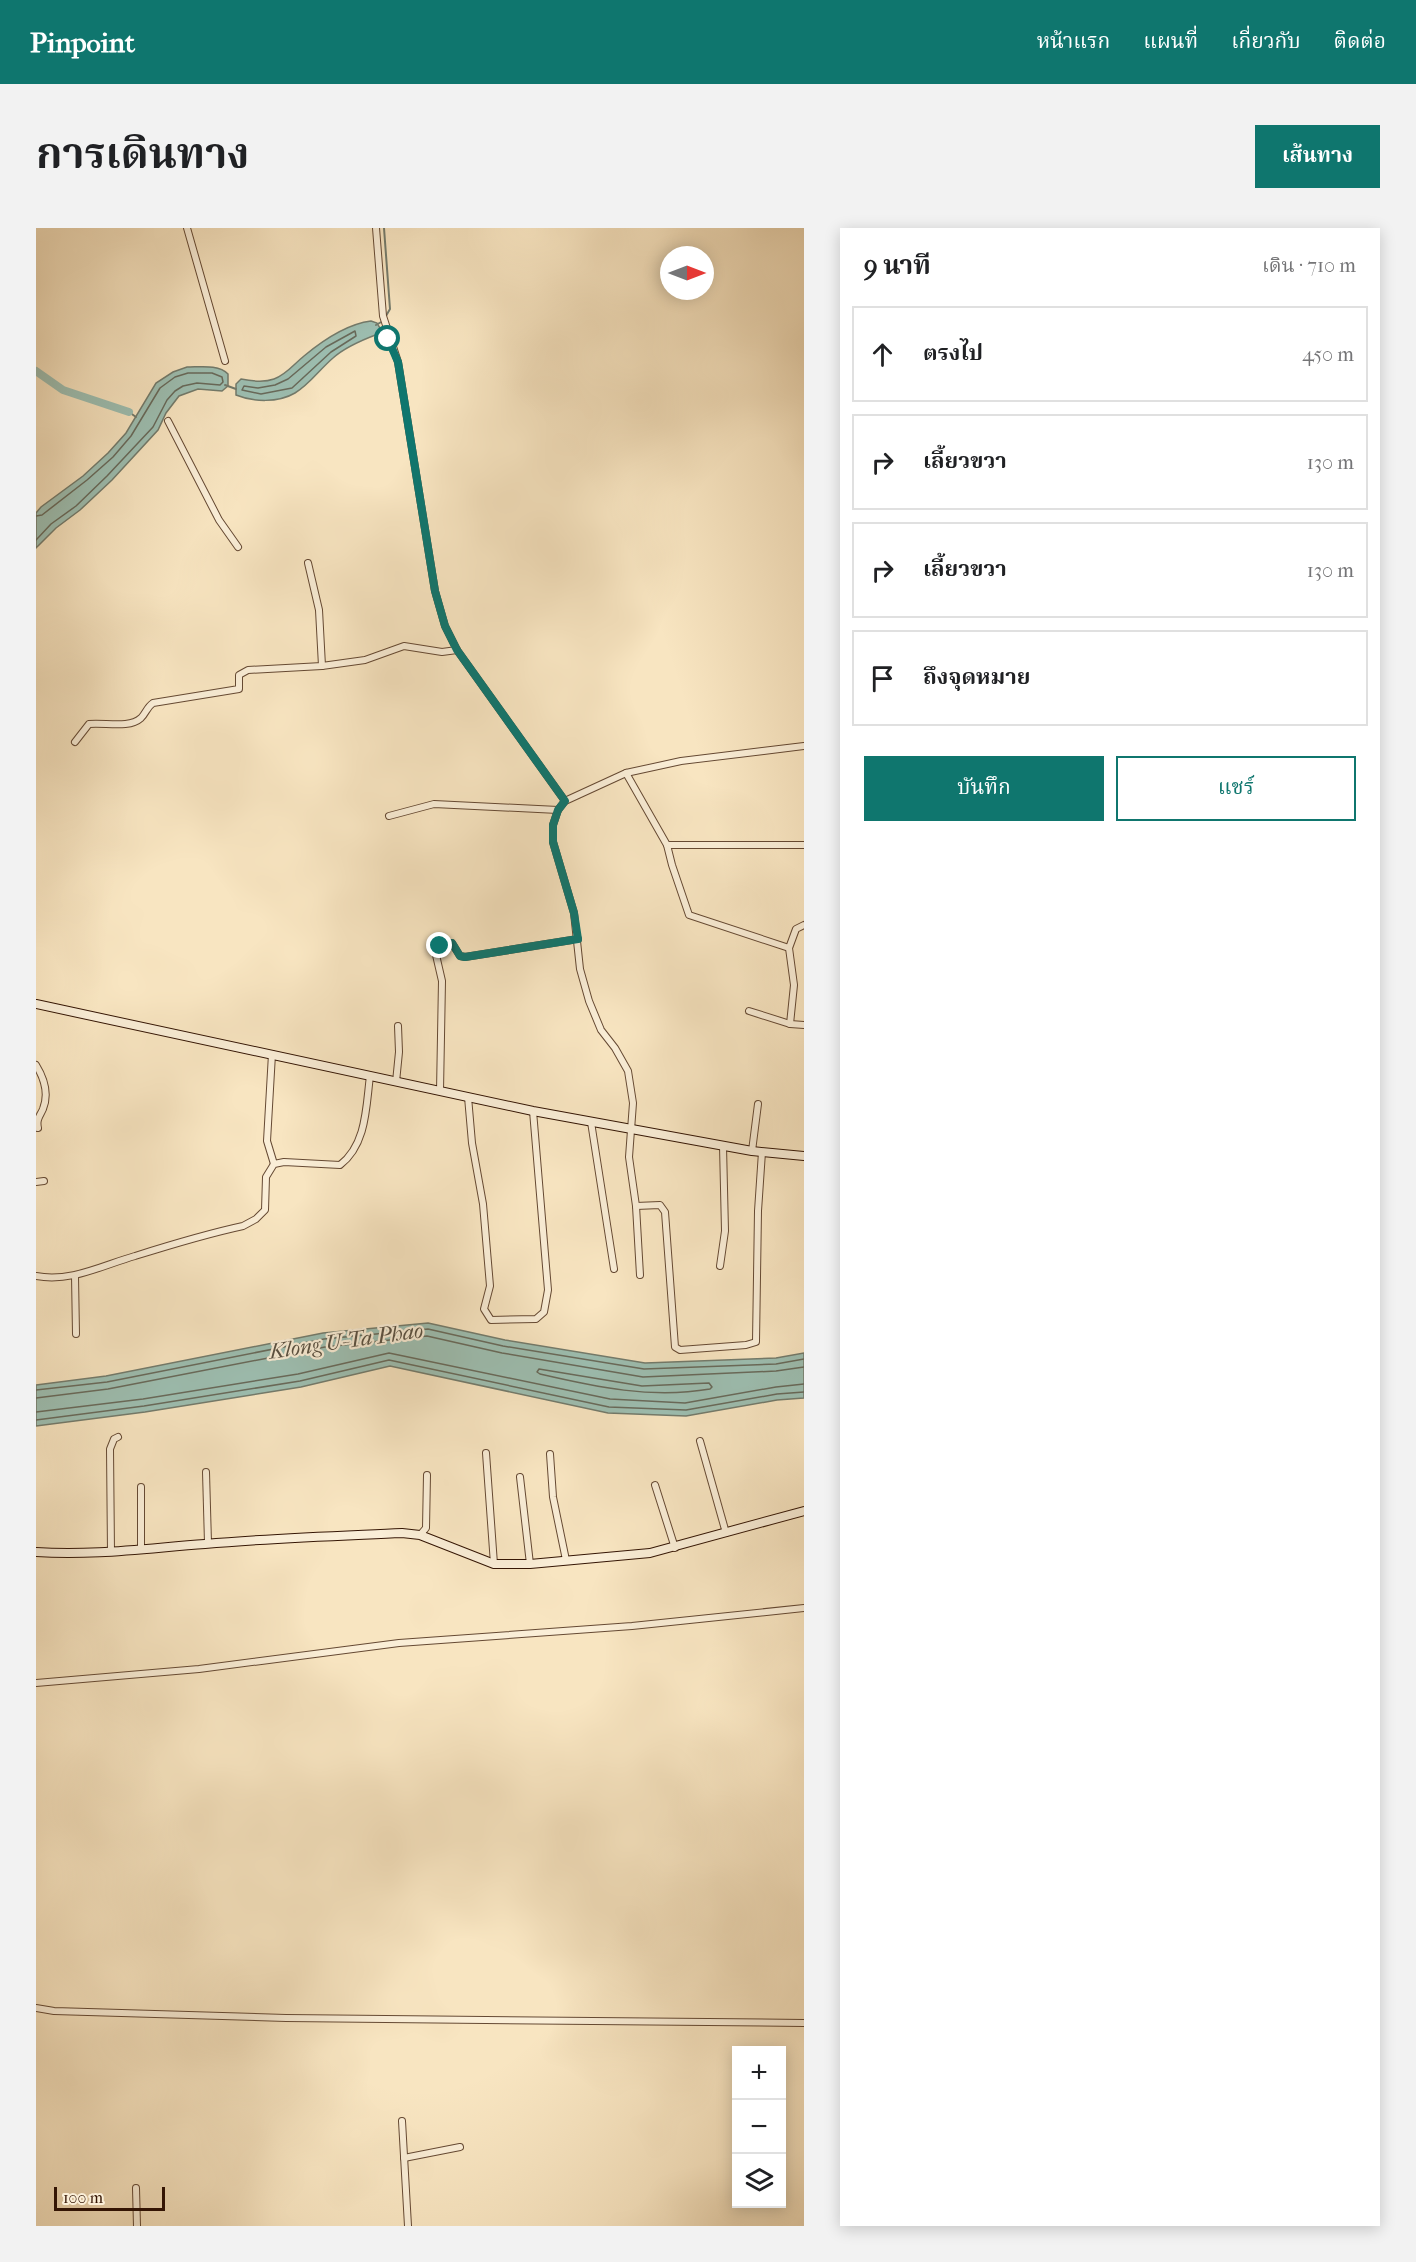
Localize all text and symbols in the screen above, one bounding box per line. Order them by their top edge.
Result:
text: Pinpoint [30,26,135,59]
text: หน้าแรก [1037,29,1110,53]
text: แผนที่ [1143,29,1198,53]
text: เกี่ยวกับ [1231,29,1301,53]
text: ติดต่อ [1334,29,1386,53]
button: เส้นทาง [1255,125,1380,188]
text: การเดินทาง [36,130,249,179]
north arrow [660,246,714,300]
text: 9 นาที [864,250,931,281]
text: เดิน · 710 m [1262,254,1356,277]
route start [374,325,400,351]
icon: ahead [866,338,899,371]
text: ตรงไป [923,340,983,366]
text: 450 m [1302,343,1354,366]
icon: right [866,446,899,479]
text: เลี้ยวขวา [923,448,1007,474]
text: 130 m [1307,451,1354,474]
icon: right [866,554,899,587]
text: เลี้ยวขวา [923,556,1007,582]
text: 130 m [1307,559,1354,582]
icon: arrive [866,662,899,695]
text: ถึงจุดหมาย [923,664,1030,690]
button: บันทึก [864,756,1104,821]
button: แชร์ [1116,756,1356,821]
route end [426,932,452,958]
water label: Klong U-Ta Phao [265,1317,425,1365]
map controls [732,2046,786,2208]
button: + [732,2046,786,2100]
button: − [732,2100,786,2154]
button: layers [732,2154,786,2208]
scale bar [54,2184,165,2212]
text: 100 m [63,2188,103,2207]

